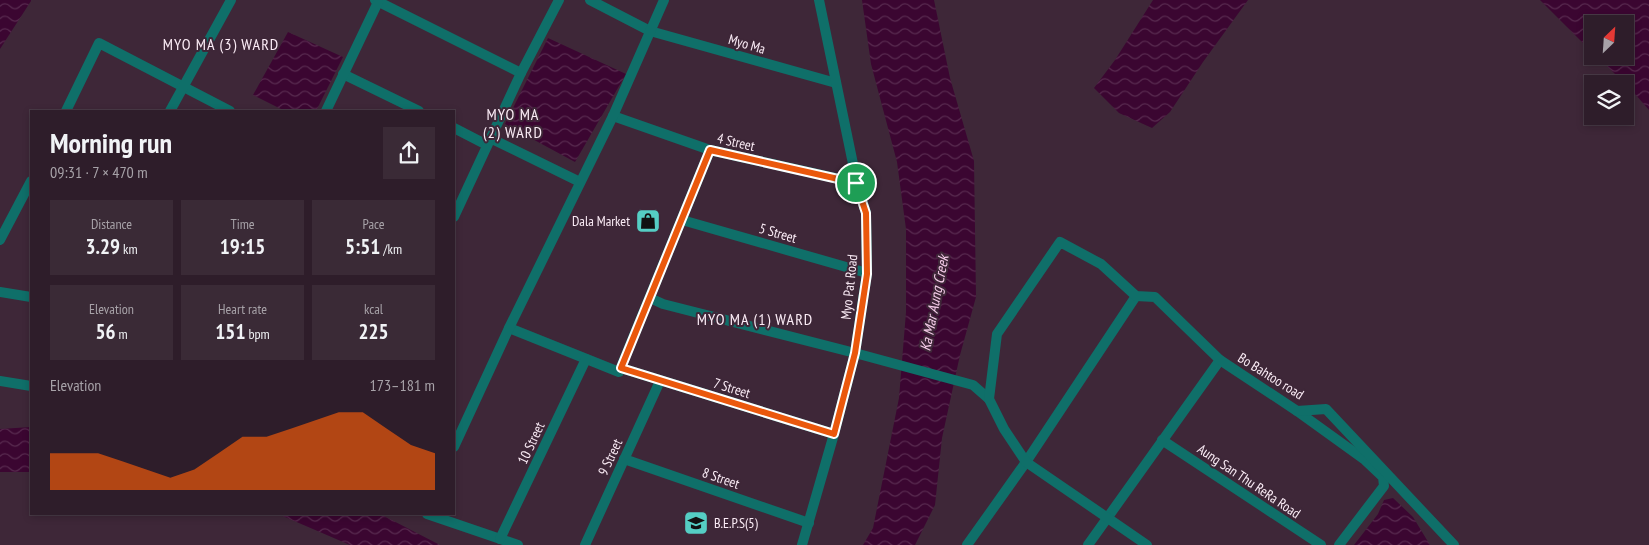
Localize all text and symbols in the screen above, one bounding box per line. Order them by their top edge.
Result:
north arrow [1584,15,1634,65]
map controls [1584,15,1634,125]
street label: Myo Ma [726,30,768,58]
district label: MYO MA (3) WARD [163,34,279,54]
button: layers [1584,75,1634,125]
district label: MYO MA (2) WARD [483,104,543,142]
text: Morning run [50,124,172,161]
button: share [383,127,435,179]
street label: 4 Street [715,129,757,155]
text: 09:31 · 7 × 470 m [50,162,148,182]
pin [835,162,877,204]
icon: arrive [842,169,870,197]
shop icon: Dala Market [635,208,661,234]
place label: Dala Market [572,212,630,230]
text: Distance [91,215,132,233]
text: Time [230,215,255,233]
text: Pace [362,215,385,233]
street label: 5 Street [757,219,799,247]
text: 3.29 [85,233,120,260]
text: 19:15 [220,233,265,260]
text: 5:51 [345,233,380,260]
text: km [120,240,138,258]
text: /km [380,240,402,258]
water label: Ka Mar Aung Creek [915,251,953,353]
street label: Myo Pat Road [837,254,861,320]
text: Elevation [89,300,134,318]
text: Heart rate [218,300,267,318]
text: kcal [364,300,383,318]
district label: MYO MA (1) WARD [697,309,813,329]
text: 56 [95,318,115,345]
text: 151 [215,318,245,345]
text: 225 [358,318,389,345]
text: m [115,325,128,343]
text: bpm [245,325,270,343]
street label: Bo Bahtoo road [1235,349,1307,403]
street label: 7 Street [711,374,753,402]
text: Elevation [50,375,101,395]
text: 173–181 m [370,375,435,395]
street label: 10 Street [513,419,549,467]
street label: 9 Street [594,436,626,478]
street label: Aung San Thu ReRa Road [1194,440,1304,522]
street label: 8 Street [700,463,742,493]
school or university icon: B.E.P.S(5) [683,510,709,536]
place label: B.E.P.S(5) [714,514,758,532]

